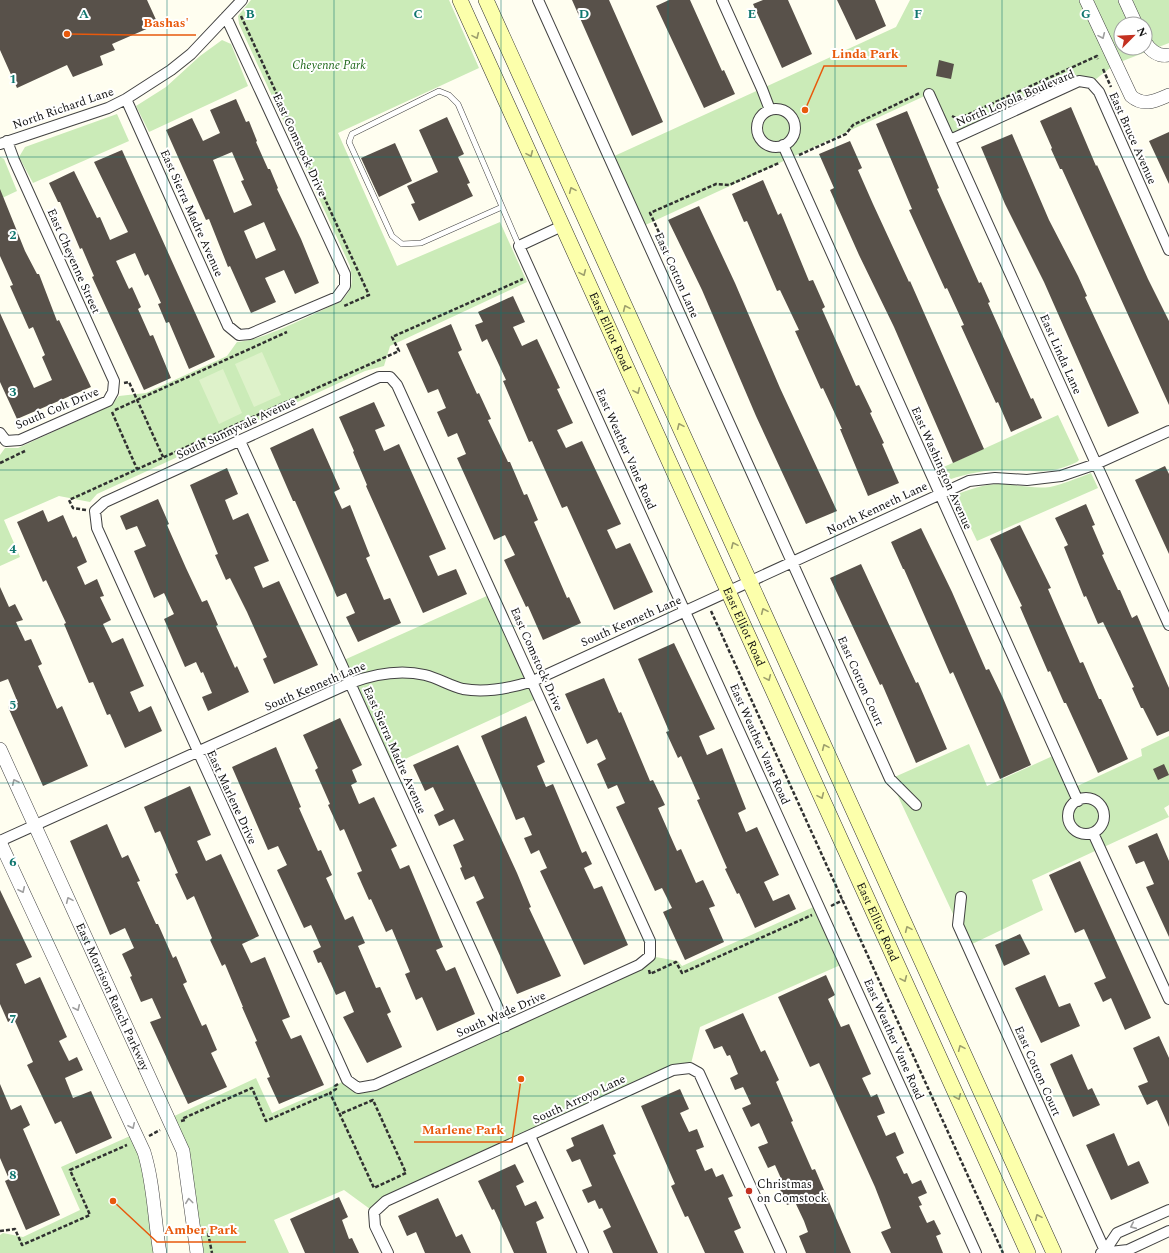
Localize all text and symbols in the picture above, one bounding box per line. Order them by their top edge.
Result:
text: A [79,4,89,24]
text: B [245,4,255,24]
text: C [413,4,423,24]
text: D [579,4,589,24]
text: E [748,4,757,24]
text: F [914,4,922,24]
text: G [1081,4,1091,24]
callout: Bashas' [135,10,196,35]
text: Bashas' [143,13,189,33]
north arrow [1113,16,1153,56]
text: N [1132,25,1151,40]
one-way arrow [471,31,479,39]
one-way arrow [1097,31,1105,39]
callout: Linda Park [824,41,907,66]
text: Linda Park [831,44,899,64]
park label: Cheyenne Park [292,56,366,75]
street label: North Loyola Boulevard [953,65,1078,132]
text: 1 [9,69,17,89]
street label: North Richard Lane [10,82,117,135]
street label: East Bruce Avenue [1104,89,1162,188]
street label: East Comstock Drive [267,90,332,200]
street label: East Sierra Madre Avenue [155,146,228,280]
one-way arrow [525,150,533,157]
one-way arrow [569,186,577,194]
street label: East Cheyenne Street [42,206,105,317]
text: 2 [9,225,17,245]
street label: East Cotton Lane [649,229,704,321]
one-way arrow [578,268,586,276]
street label: East Elliot Road [584,289,636,375]
one-way arrow [623,305,631,312]
street label: East Linda Lane [1034,311,1087,398]
text: 3 [9,382,17,402]
street label: South Colt Drive [12,382,102,435]
street label: East Weather Vane Road [590,385,661,513]
one-way arrow [632,386,640,394]
street label: South Sunnyvale Avenue [173,392,299,465]
street label: East Washington Avenue [906,404,977,533]
one-way arrow [677,423,685,431]
street label: North Kenneth Lane [824,477,931,540]
text: 4 [9,539,17,559]
one-way arrow [731,541,739,549]
street label: East Elliot Road [717,584,770,670]
street label: South Kenneth Lane [578,591,685,652]
street label: East Comstock Drive [505,604,568,714]
one-way arrow [761,607,769,615]
street label: East Cotton Court [832,633,889,729]
street label: South Kenneth Lane [262,656,369,716]
one-way arrow [763,674,771,681]
street label: East Weather Vane Road [724,680,795,808]
street label: East Sierra Madre Avenue [358,683,431,817]
text: 5 [9,695,17,715]
one-way arrow [822,744,830,751]
street label: East Marlene Drive [201,747,262,848]
one-way arrow [12,778,20,786]
one-way arrow [816,792,824,800]
text: 6 [9,852,17,872]
street label: East Elliot Road [851,879,904,965]
one-way arrow [17,886,25,894]
one-way arrow [66,896,74,904]
street label: East Morrison Ranch Parkway [70,920,155,1075]
one-way arrow [905,926,913,934]
one-way arrow [899,974,907,982]
street label: East Weather Vane Road [858,975,929,1103]
street label: South Wade Drive [453,986,549,1043]
one-way arrow [72,1004,80,1012]
text: 7 [9,1009,17,1029]
street label: East Cotton Court [1009,1023,1066,1119]
one-way arrow [958,1045,966,1052]
street label: South Arroyo Lane [530,1070,629,1129]
one-way arrow [953,1093,961,1100]
callout: Marlene Park [414,1117,512,1142]
text: Marlene Park [422,1120,504,1140]
one-way arrow [127,1122,135,1130]
text: 8 [9,1165,17,1185]
place label: Christmas on Comstock [757,1175,828,1208]
marker: Christmas on Comstock [744,1186,754,1196]
one-way arrow [185,1198,194,1204]
one-way arrow [1035,1214,1043,1222]
callout: Amber Park [157,1217,246,1242]
text: Amber Park [164,1220,238,1240]
one-way arrow [1130,1221,1138,1229]

